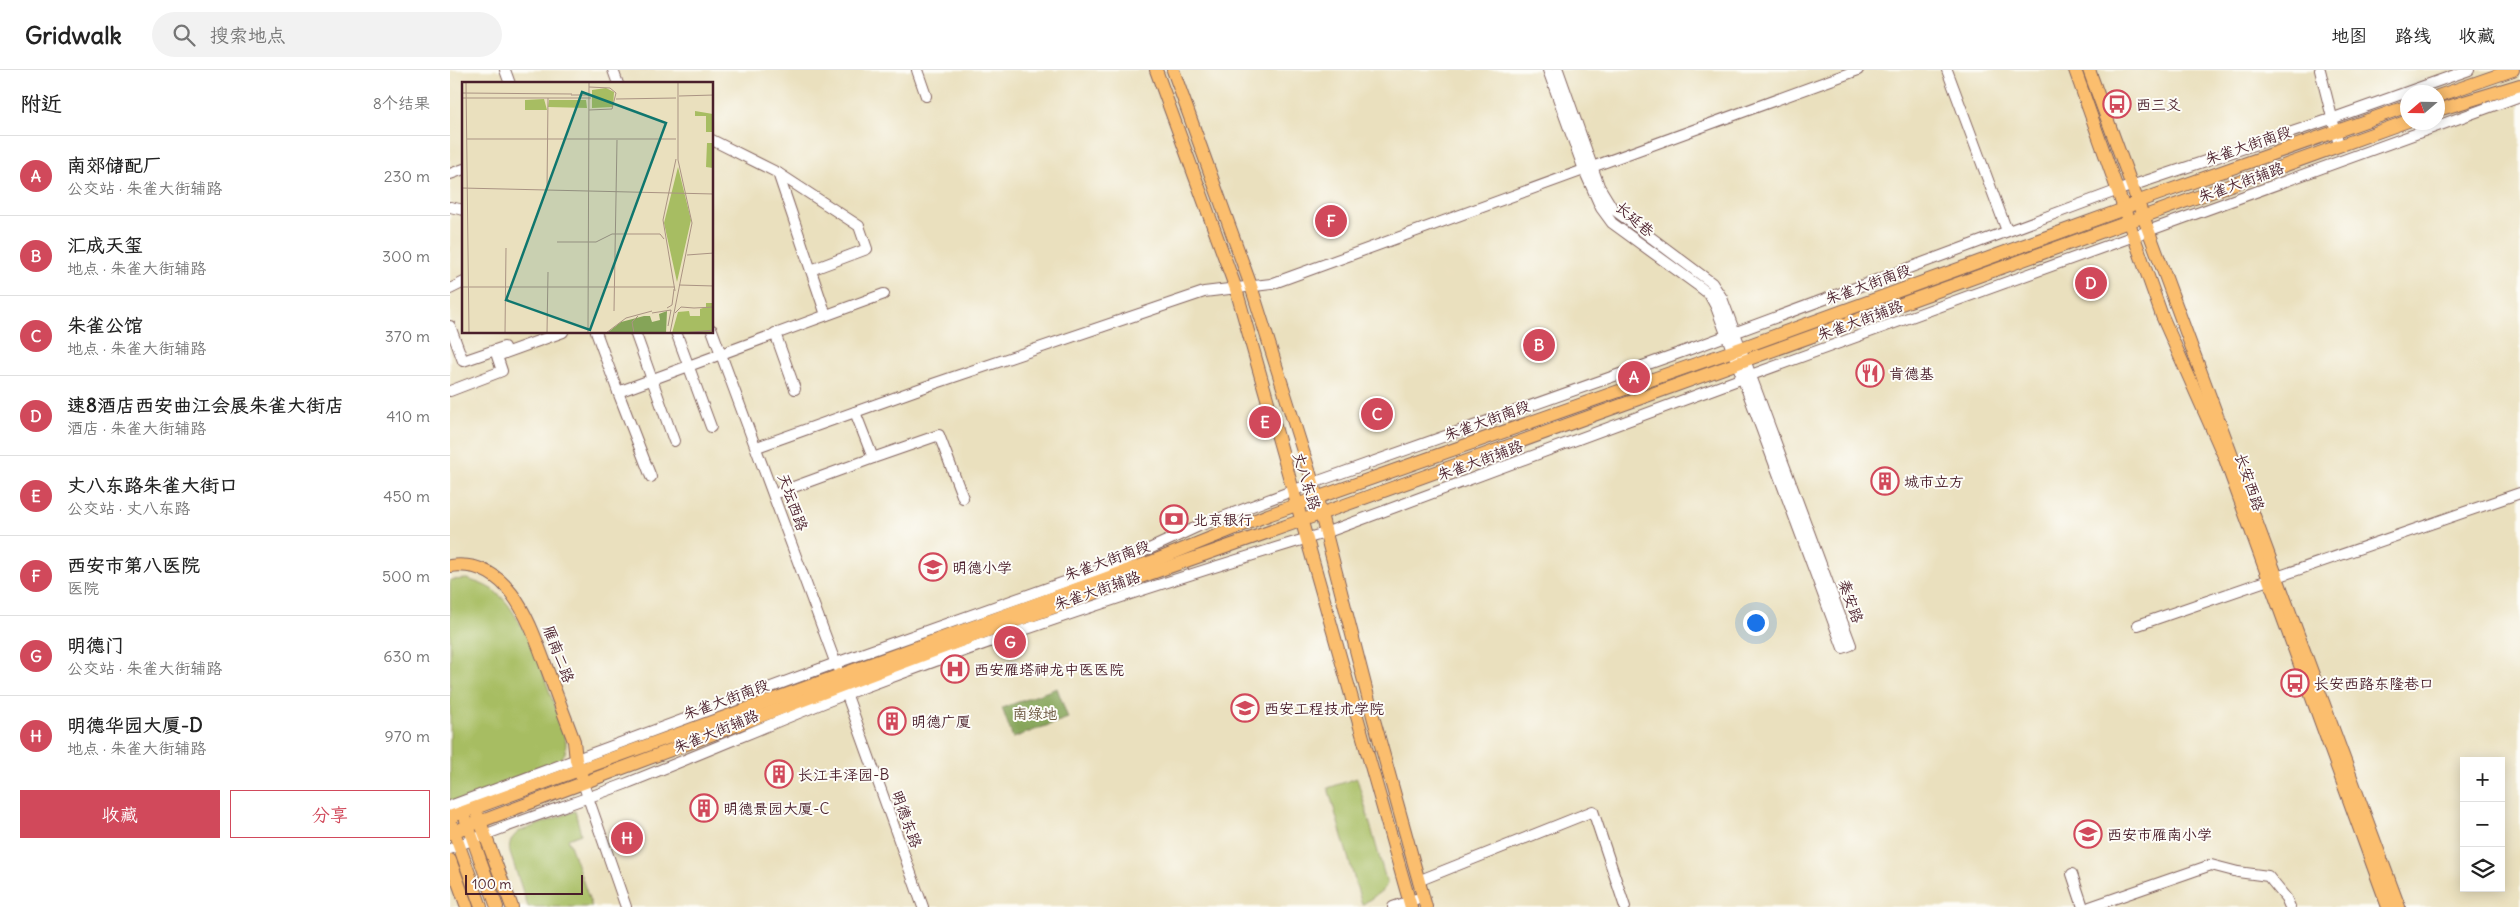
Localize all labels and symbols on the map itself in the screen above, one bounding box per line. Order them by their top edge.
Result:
inset map [462,82,714,334]
north arrow [2400,85,2445,130]
bus stop icon: 西三爻 [2102,89,2132,119]
place label: 西三爻 [2136,95,2181,114]
street label: 朱雀大街南段 [2202,121,2294,169]
street label: 朱雀大街辅路 [2195,158,2287,206]
street label: 长延巷 [1612,197,1658,241]
pin: F [1315,202,1347,240]
street label: 朱雀大街南段 [1822,260,1914,308]
pin: D [2075,264,2107,302]
street label: 朱雀大街辅路 [1814,296,1906,344]
pin: B [1523,326,1555,364]
pin: A [1618,358,1650,396]
restaurant icon: 肯德基 [1855,358,1885,388]
place label: 肯德基 [1889,364,1934,383]
pin: C [1361,395,1393,433]
street label: 朱雀大街南段 [1441,396,1533,444]
pin: E [1249,403,1281,441]
street label: 朱雀大街辅路 [1434,436,1526,484]
street label: 丈八东路 [1289,450,1325,512]
street label: 长安西路 [2231,451,2269,513]
building icon: 城市立方 [1870,466,1900,496]
street label: 天坛西路 [774,471,812,533]
place label: 城市立方 [1904,472,1964,491]
bank icon: 北京银行 [1159,504,1189,534]
place label: 北京银行 [1193,510,1253,529]
street label: 朱雀大街南段 [1061,536,1153,584]
school or university icon: 明德小学 [918,552,948,582]
place label: 明德小学 [952,558,1012,577]
street label: 朱雀大街辅路 [1051,566,1143,614]
street label: 秦安路 [1834,577,1868,625]
your location [1743,610,1769,636]
street label: 雁南二路 [539,623,579,685]
pin: G [994,623,1026,661]
hospital icon: 西安雁塔神龙中医医院 [940,654,970,684]
place label: 西安雁塔神龙中医医院 [974,660,1124,679]
bus stop icon: 长安西路东隆巷口 [2280,668,2310,698]
place label: 长安西路东隆巷口 [2314,674,2434,693]
street label: 朱雀大街南段 [680,675,772,723]
school or university icon: 西安工程技术学院 [1230,693,1260,723]
place label: 西安工程技术学院 [1264,699,1384,718]
park label: 南绿地 [1012,704,1058,723]
street label: 朱雀大街辅路 [671,705,761,757]
building icon: 明德广厦 [877,706,907,736]
place label: 明德广厦 [911,712,971,731]
building icon: 长江丰泽园-B [764,759,794,789]
place label: 长江丰泽园-B [798,765,889,784]
street label: 明德东路 [888,788,926,850]
building icon: 明德景园大厦-C [689,793,719,823]
place label: 明德景园大厦-C [723,799,829,818]
pin: H [611,819,643,857]
school or university icon: 西安市雁南小学 [2073,819,2103,849]
place label: 西安市雁南小学 [2107,825,2212,844]
scale bar [465,872,582,895]

